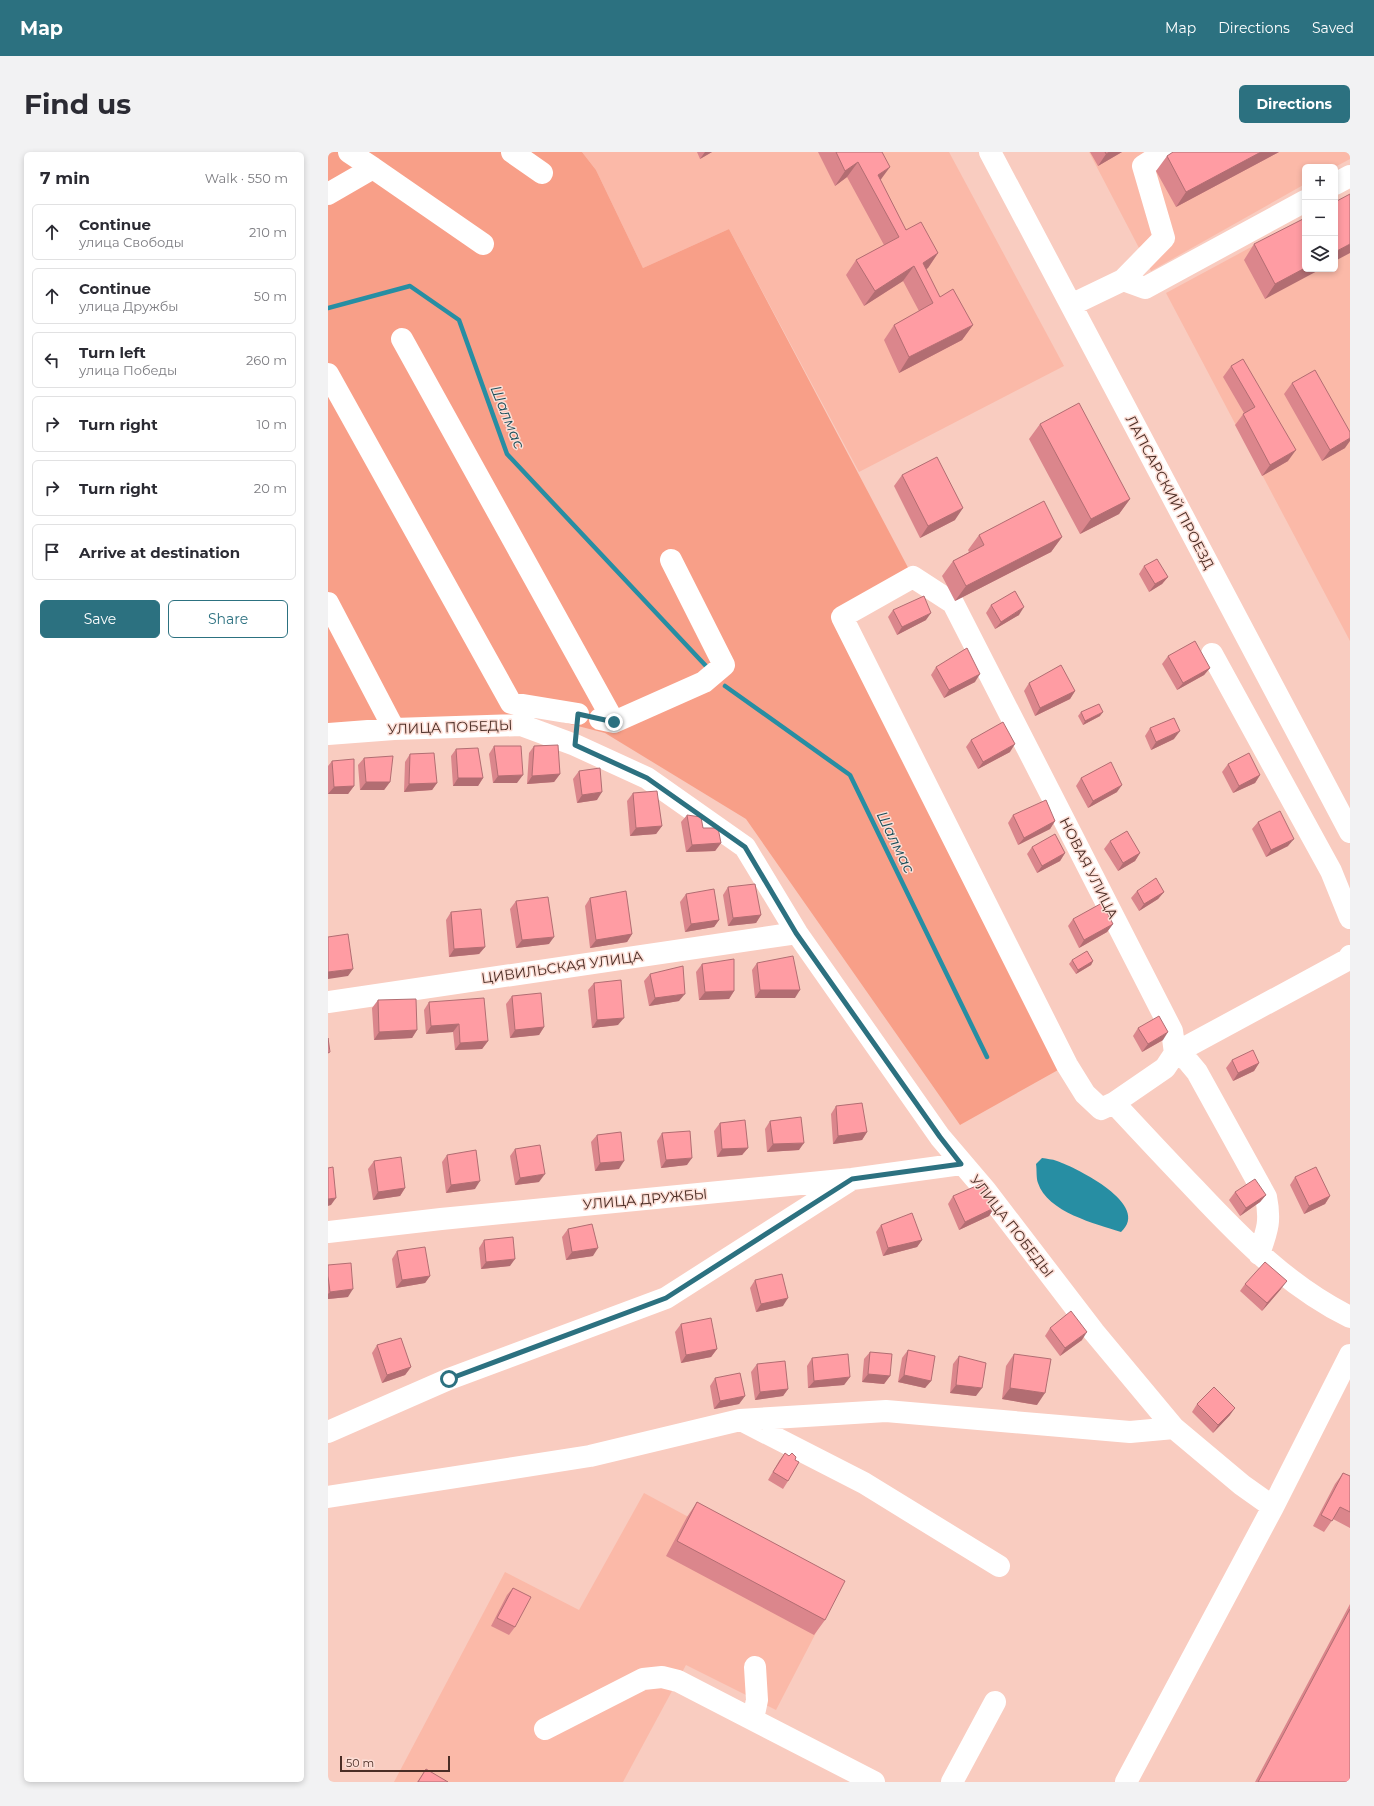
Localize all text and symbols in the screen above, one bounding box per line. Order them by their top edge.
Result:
text: Map [20,17,63,40]
text: Map [1165,19,1196,37]
text: Directions [1218,19,1290,37]
text: Saved [1312,19,1354,37]
button: Directions [1239,85,1350,123]
text: Find us [24,87,131,121]
map controls [1302,164,1338,272]
button: + [1302,164,1338,200]
text: 7 min [40,168,90,188]
text: Walk · 550 m [205,170,288,186]
button: − [1302,200,1338,236]
text: Continue [79,215,151,234]
icon: ahead [41,221,63,243]
text: 210 m [249,224,287,240]
text: улица Свободы [79,234,184,250]
button: layers [1302,236,1338,272]
text: Continue [79,279,151,298]
icon: ahead [41,285,63,307]
text: 50 m [254,288,287,304]
text: улица Дружбы [79,298,178,314]
text: Turn left [79,343,146,362]
icon: left [41,349,63,371]
text: 260 m [246,352,287,368]
text: улица Победы [79,362,177,378]
water label: Шалмас [487,382,529,452]
street label: ЛАПСАРСКИЙ ПРОЕЗД [1122,412,1218,572]
icon: right [41,413,63,435]
text: Turn right [79,415,158,434]
text: 10 m [257,416,287,432]
icon: right [41,477,63,499]
text: Turn right [79,479,158,498]
text: 20 m [254,480,287,496]
icon: arrive [41,541,63,563]
text: Arrive at destination [79,543,240,562]
button: Save [40,600,160,638]
button: Share [168,600,288,638]
route end [605,713,623,731]
street label: УЛИЦА ПОБЕДЫ [387,716,513,738]
water label: Шалмас [873,808,919,877]
street label: НОВАЯ УЛИЦА [1056,814,1123,922]
street label: ЦИВИЛЬСКАЯ УЛИЦА [480,947,644,987]
street label: УЛИЦА ПОБЕДЫ [966,1171,1058,1281]
street label: УЛИЦА ДРУЖБЫ [582,1185,708,1213]
route start [440,1370,458,1388]
scale bar [340,1754,450,1773]
text: 50 m [346,1756,374,1770]

